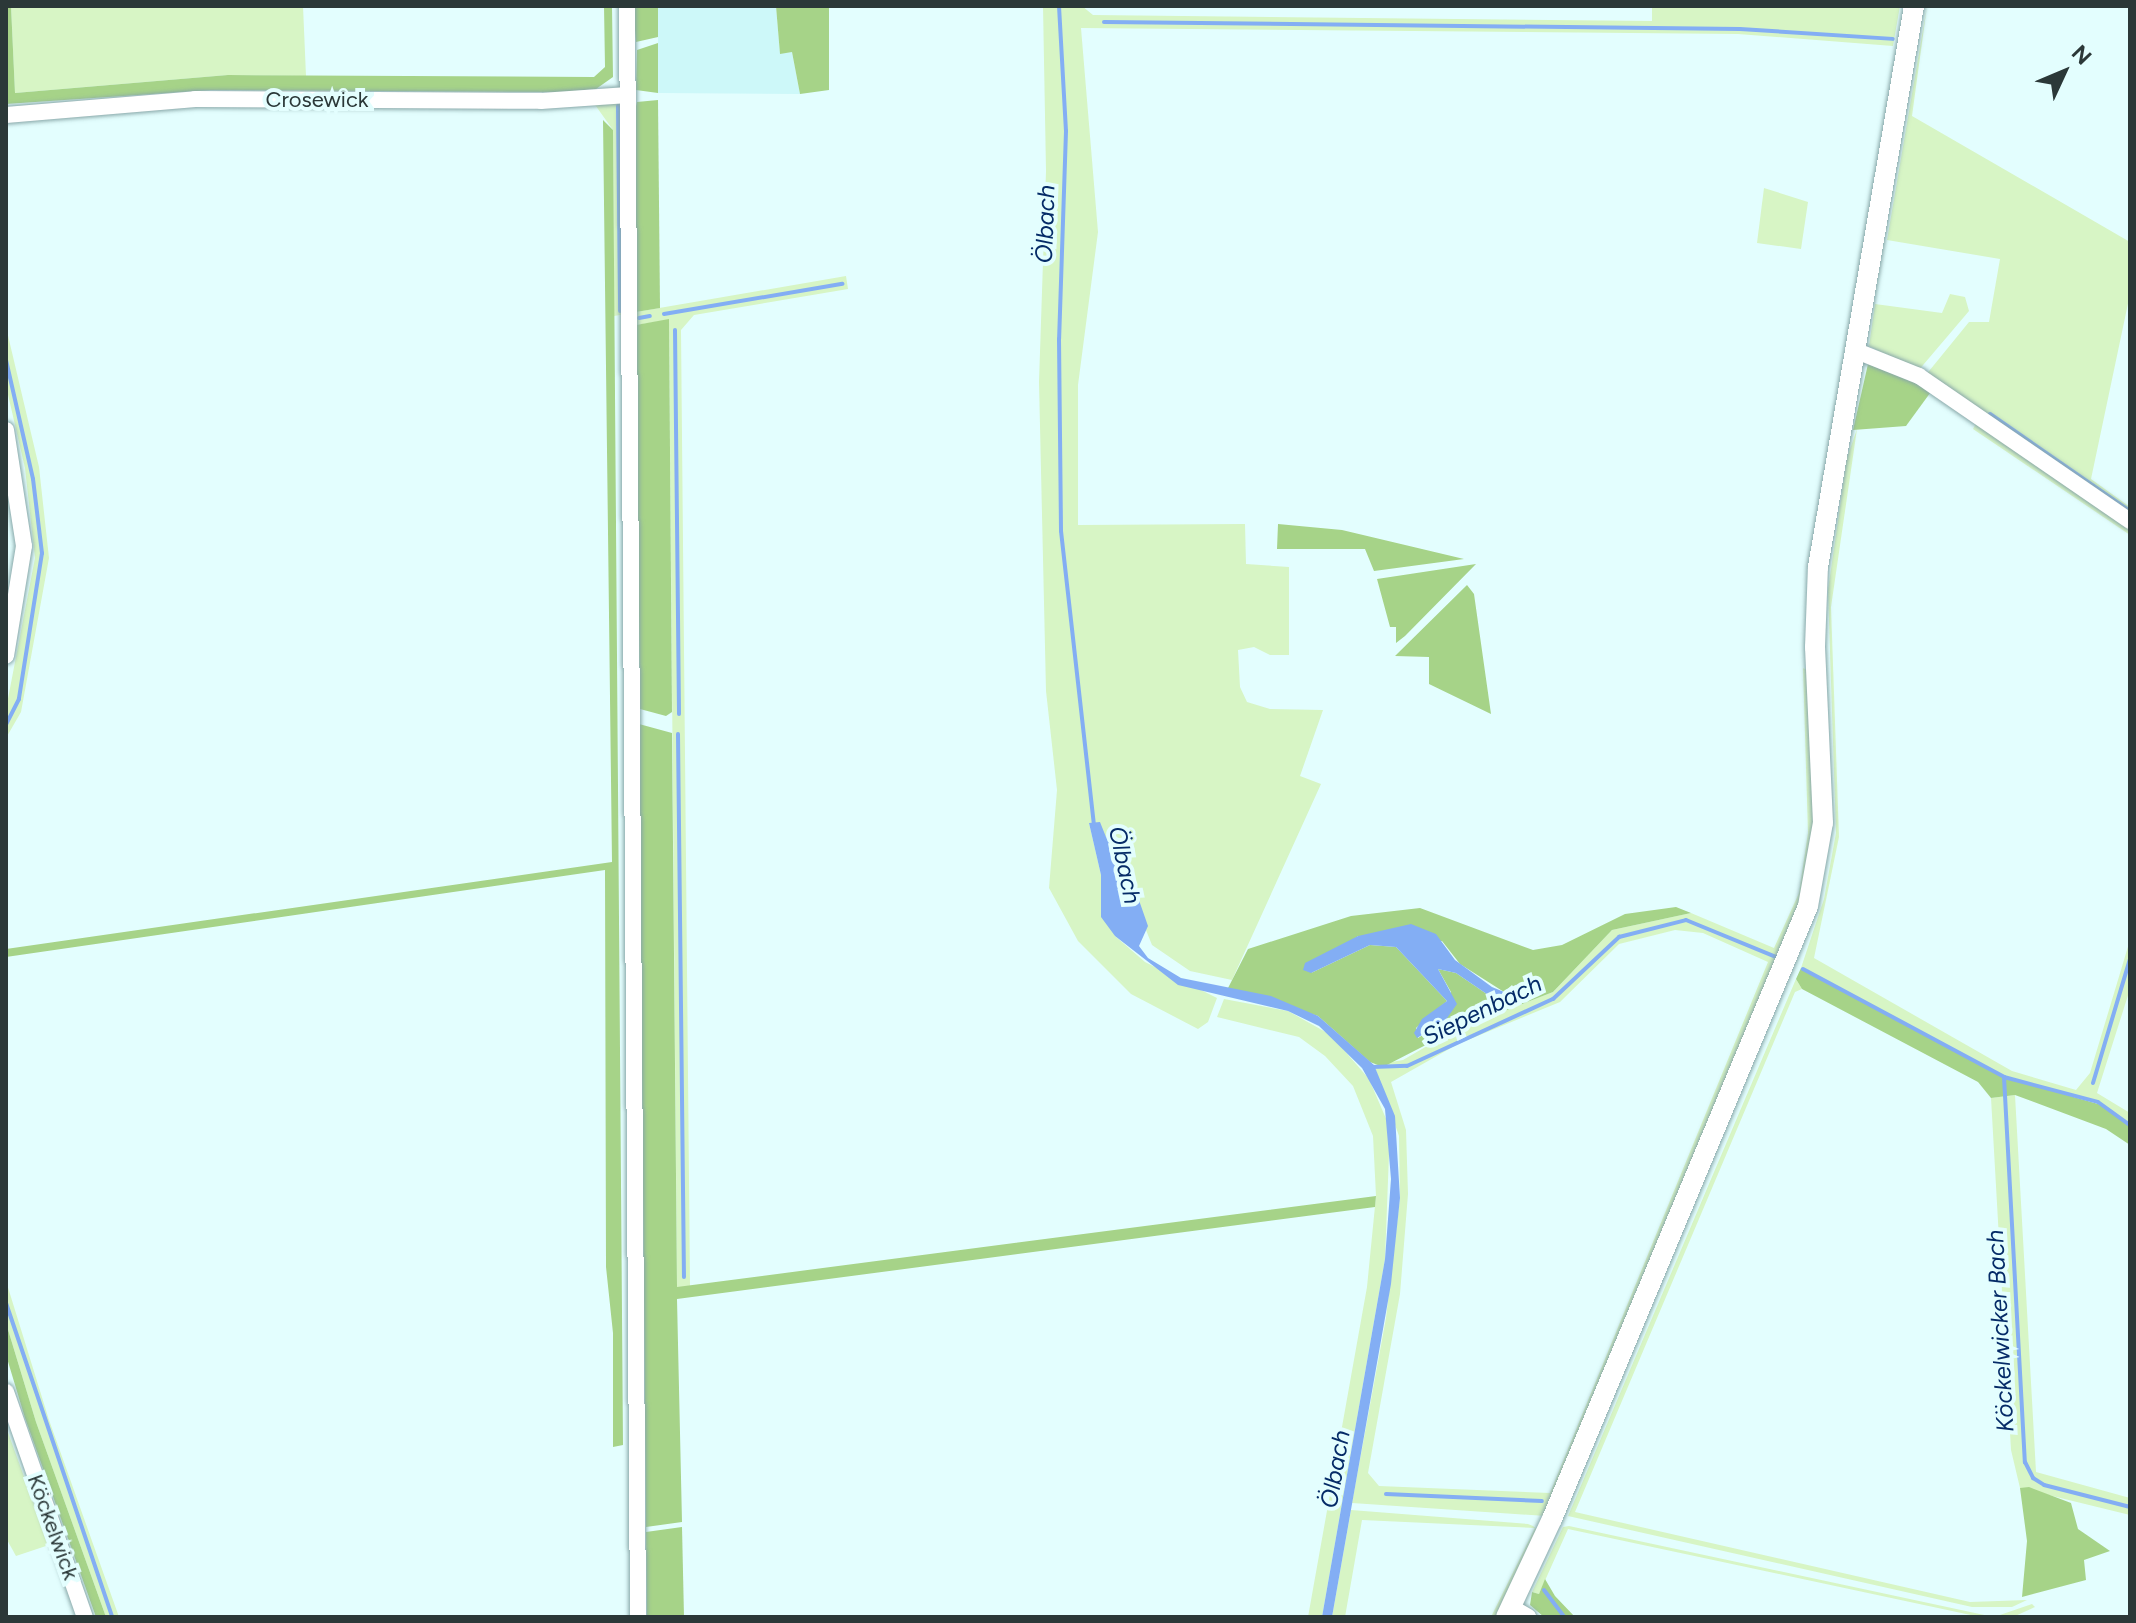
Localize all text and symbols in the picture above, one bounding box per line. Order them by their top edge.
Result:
north arrow [2024,32,2104,112]
text: N [2066,39,2097,70]
street label: Crosewick [266,87,368,113]
water label: Ölbach [1029,184,1061,264]
water label: Ölbach [1103,824,1147,906]
water label: Siepenbach [1418,969,1546,1051]
water label: Köckelwicker Bach [1980,1229,2020,1433]
water label: Ölbach [1314,1428,1356,1510]
street label: Köckelwick [22,1471,84,1583]

